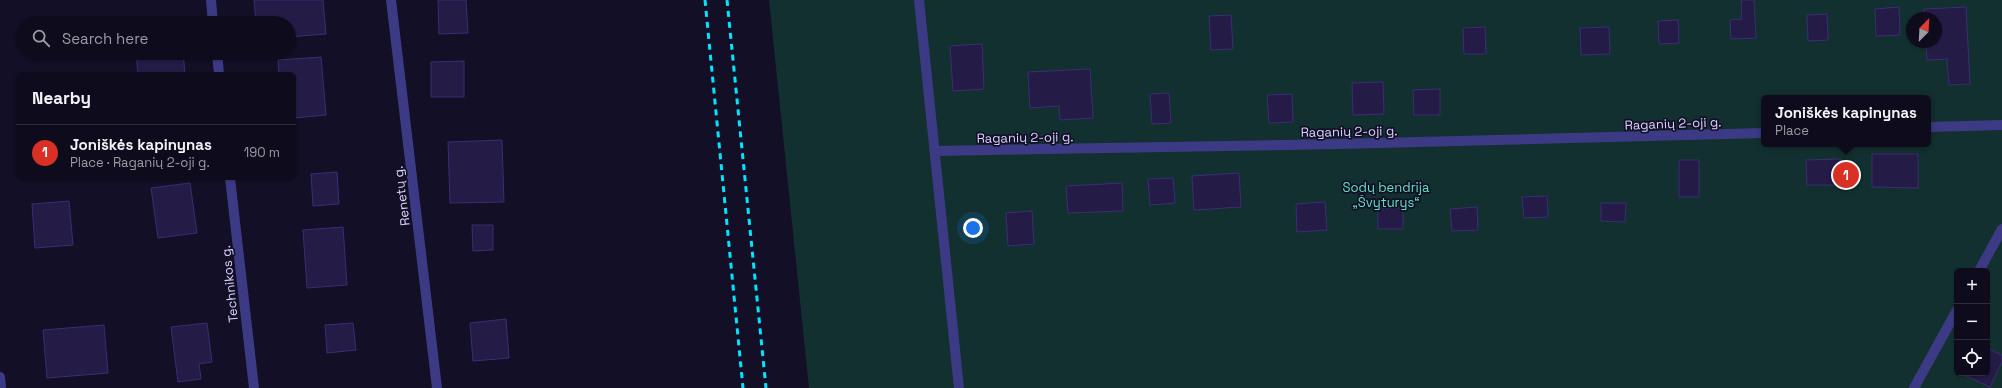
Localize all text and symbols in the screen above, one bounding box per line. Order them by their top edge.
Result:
north arrow [1906,12,1942,48]
search box [16,16,296,60]
icon: search [30,27,52,49]
text: Search here [62,29,148,48]
text: Nearby [32,87,91,109]
popup [1761,95,1931,147]
text: Joniškės kapinynas [1775,103,1917,122]
street label: Raganių 2-oji g. [1624,113,1722,134]
street label: Raganių 2-oji g. [1300,122,1398,141]
text: Place [1775,122,1809,139]
street label: Raganių 2-oji g. [976,128,1074,147]
text: Joniškės kapinynas [70,135,212,154]
text: 1 [42,144,48,161]
text: 190 m [244,144,280,161]
text: Place · Raganių 2-oji g. [70,154,210,171]
pin: 1 [1833,160,1859,190]
street label: Renetų g. [389,165,414,227]
park label: Sodų bendrija „Švyturys“ [1343,179,1430,211]
your location [963,218,983,238]
street label: Technikos g. [217,245,242,323]
map controls [1954,268,1990,376]
button: + [1954,268,1990,304]
button: − [1954,304,1990,340]
button: locate [1954,340,1990,376]

